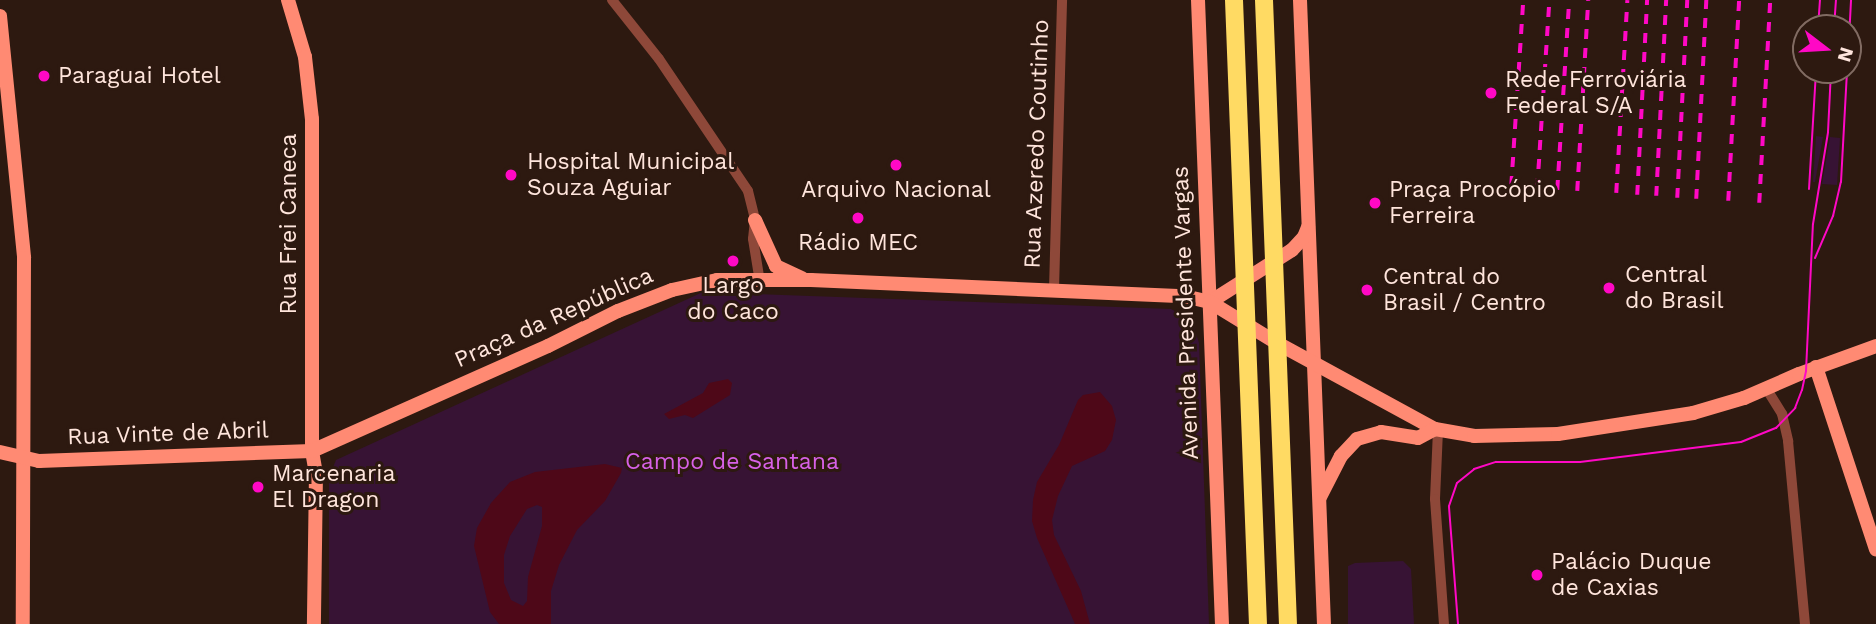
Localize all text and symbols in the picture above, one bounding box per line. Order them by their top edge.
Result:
north arrow [1792,14,1862,84]
street label: Rua Azeredo Coutinho [1019,18,1055,270]
text: N [1833,45,1859,65]
place label: Paraguai Hotel [58,62,221,90]
place label: Rede Ferroviária Federal S/A [1505,66,1687,120]
marker: Paraguai Hotel [36,68,52,84]
marker: Rede Ferroviária Federal S/A [1483,85,1499,101]
street label: Rua Frei Caneca [275,133,303,315]
place label: Hospital Municipal Souza Aguiar [527,148,735,202]
marker: Arquivo Nacional [888,157,904,173]
marker: Hospital Municipal Souza Aguiar [501,165,521,185]
street label: Avenida Presidente Vargas [1167,165,1205,461]
place label: Arquivo Nacional [801,176,991,204]
place label: Praça Procópio Ferreira [1389,176,1557,230]
marker: Praça Procópio Ferreira [1367,195,1383,211]
marker: Rádio MEC [850,210,866,226]
place label: Rádio MEC [798,229,918,257]
marker: Largo do Caco [725,253,741,269]
place label: Central do Brasil [1625,261,1723,315]
street label: Praça da República [450,262,658,374]
place label: Central do Brasil / Centro [1383,263,1547,317]
place label: Largo do Caco [687,272,779,326]
marker: Central do Brasil [1599,278,1619,298]
marker: Central do Brasil / Centro [1357,280,1377,300]
street label: Rua Vinte de Abril [66,417,270,451]
park label: Campo de Santana [625,448,839,476]
place label: Marcenaria El Dragon [272,460,395,514]
marker: Marcenaria El Dragon [250,479,266,495]
place label: Palácio Duque de Caxias [1551,548,1711,602]
marker: Palácio Duque de Caxias [1529,567,1545,583]

